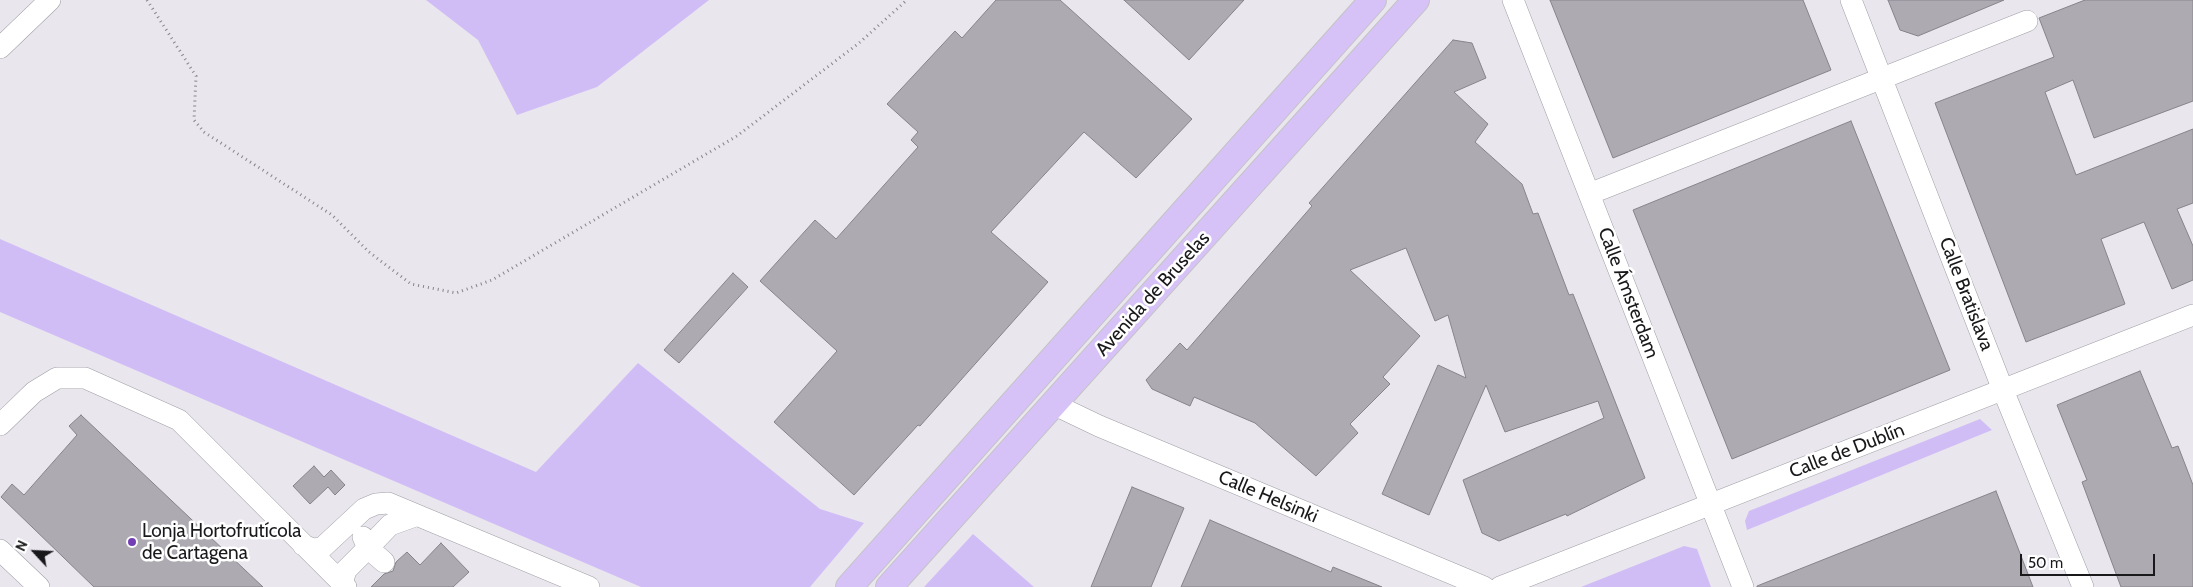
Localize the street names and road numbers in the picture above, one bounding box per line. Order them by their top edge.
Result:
street label: Calle Ámsterdam [1593,224,1663,362]
street label: Avenida de Bruselas [1091,227,1215,361]
street label: Calle Bratislava [1934,234,1998,354]
street label: Calle de Dublín [1786,419,1908,483]
street label: Calle Helsinki [1215,466,1321,528]

